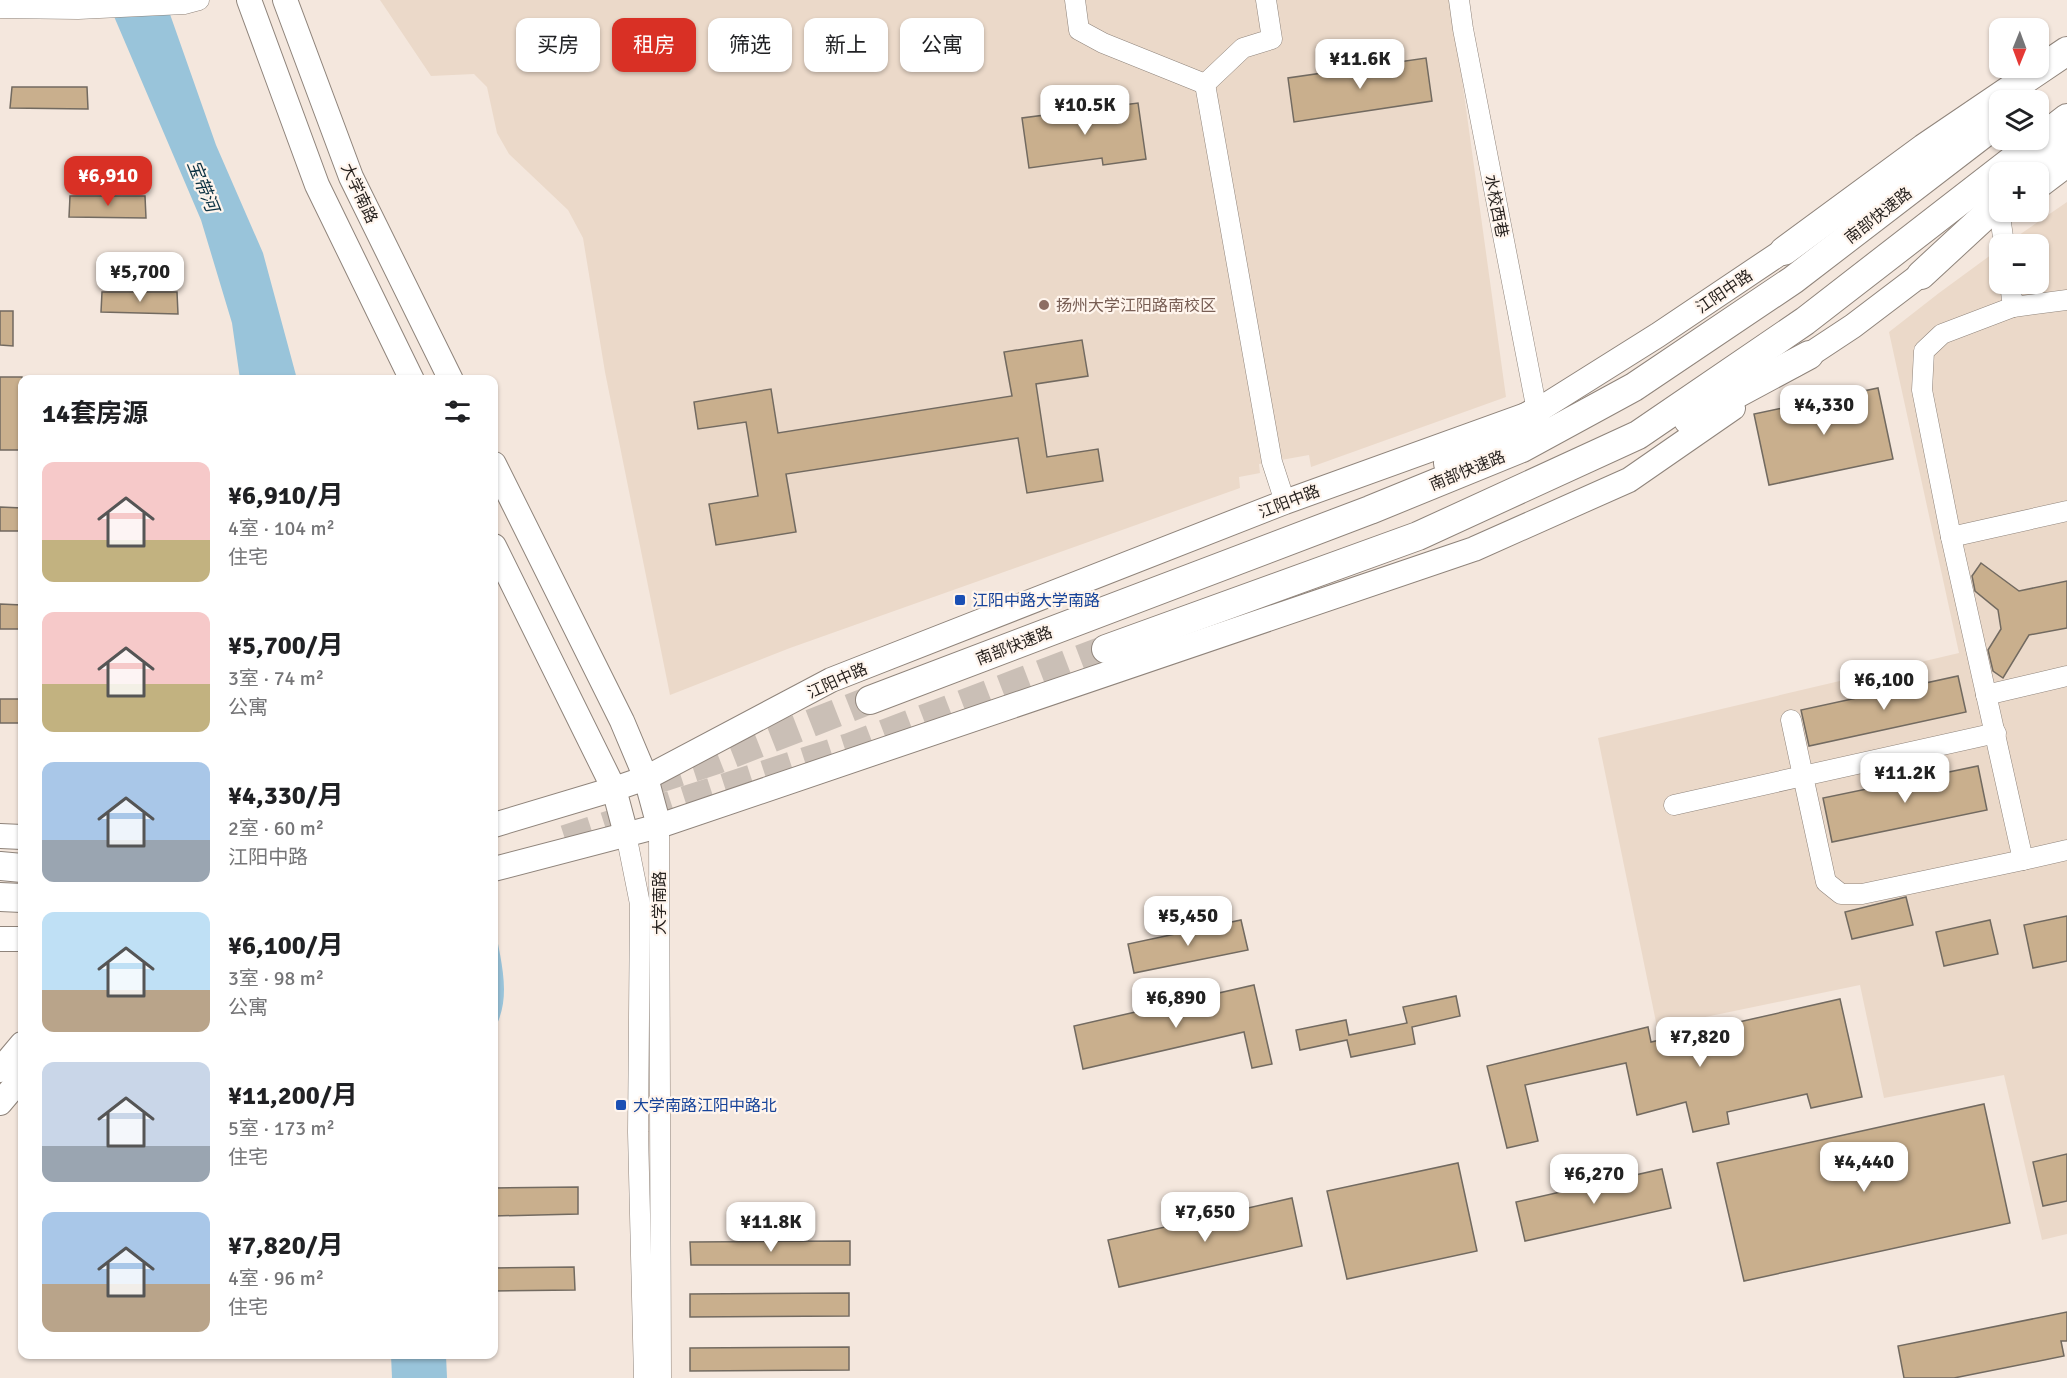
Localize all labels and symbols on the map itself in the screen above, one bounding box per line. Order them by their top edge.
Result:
north arrow [1989,18,2049,78]
pin: ¥11.6K [1311,39,1409,90]
pin: ¥10.5K [1036,85,1134,136]
pin: ¥6,910 [59,156,157,207]
water label: 宝带河 [183,157,224,218]
street label: 大学南路 [337,160,382,227]
street label: 水校西巷 [1480,173,1512,240]
street label: 南部快速路 [1841,183,1916,248]
pin: ¥5,700 [91,252,189,303]
street label: 江阳中路 [1692,266,1757,318]
place label: 扬州大学江阳路南校区 [1056,296,1216,316]
marker: 扬州大学江阳路南校区 [1037,298,1051,312]
pin: ¥4,330 [1775,385,1873,436]
street label: 南部快速路 [1427,447,1508,495]
street label: 江阳中路 [1256,481,1323,523]
place label: 江阳中路大学南路 [972,591,1100,611]
marker: 江阳中路大学南路 [953,593,967,607]
street label: 南部快速路 [973,622,1055,670]
street label: 江阳中路 [804,659,871,703]
pin: ¥6,100 [1835,660,1933,711]
pin: ¥11.2K [1856,753,1954,804]
street label: 大学南路 [650,871,670,935]
pin: ¥5,450 [1139,896,1237,947]
pin: ¥6,890 [1127,978,1225,1029]
pin: ¥7,820 [1651,1017,1749,1068]
place label: 大学南路江阳中路北 [633,1096,777,1116]
marker: 大学南路江阳中路北 [614,1098,628,1112]
pin: ¥4,440 [1815,1142,1913,1193]
pin: ¥6,270 [1545,1154,1643,1205]
pin: ¥7,650 [1156,1192,1254,1243]
pin: ¥11.8K [722,1202,820,1253]

